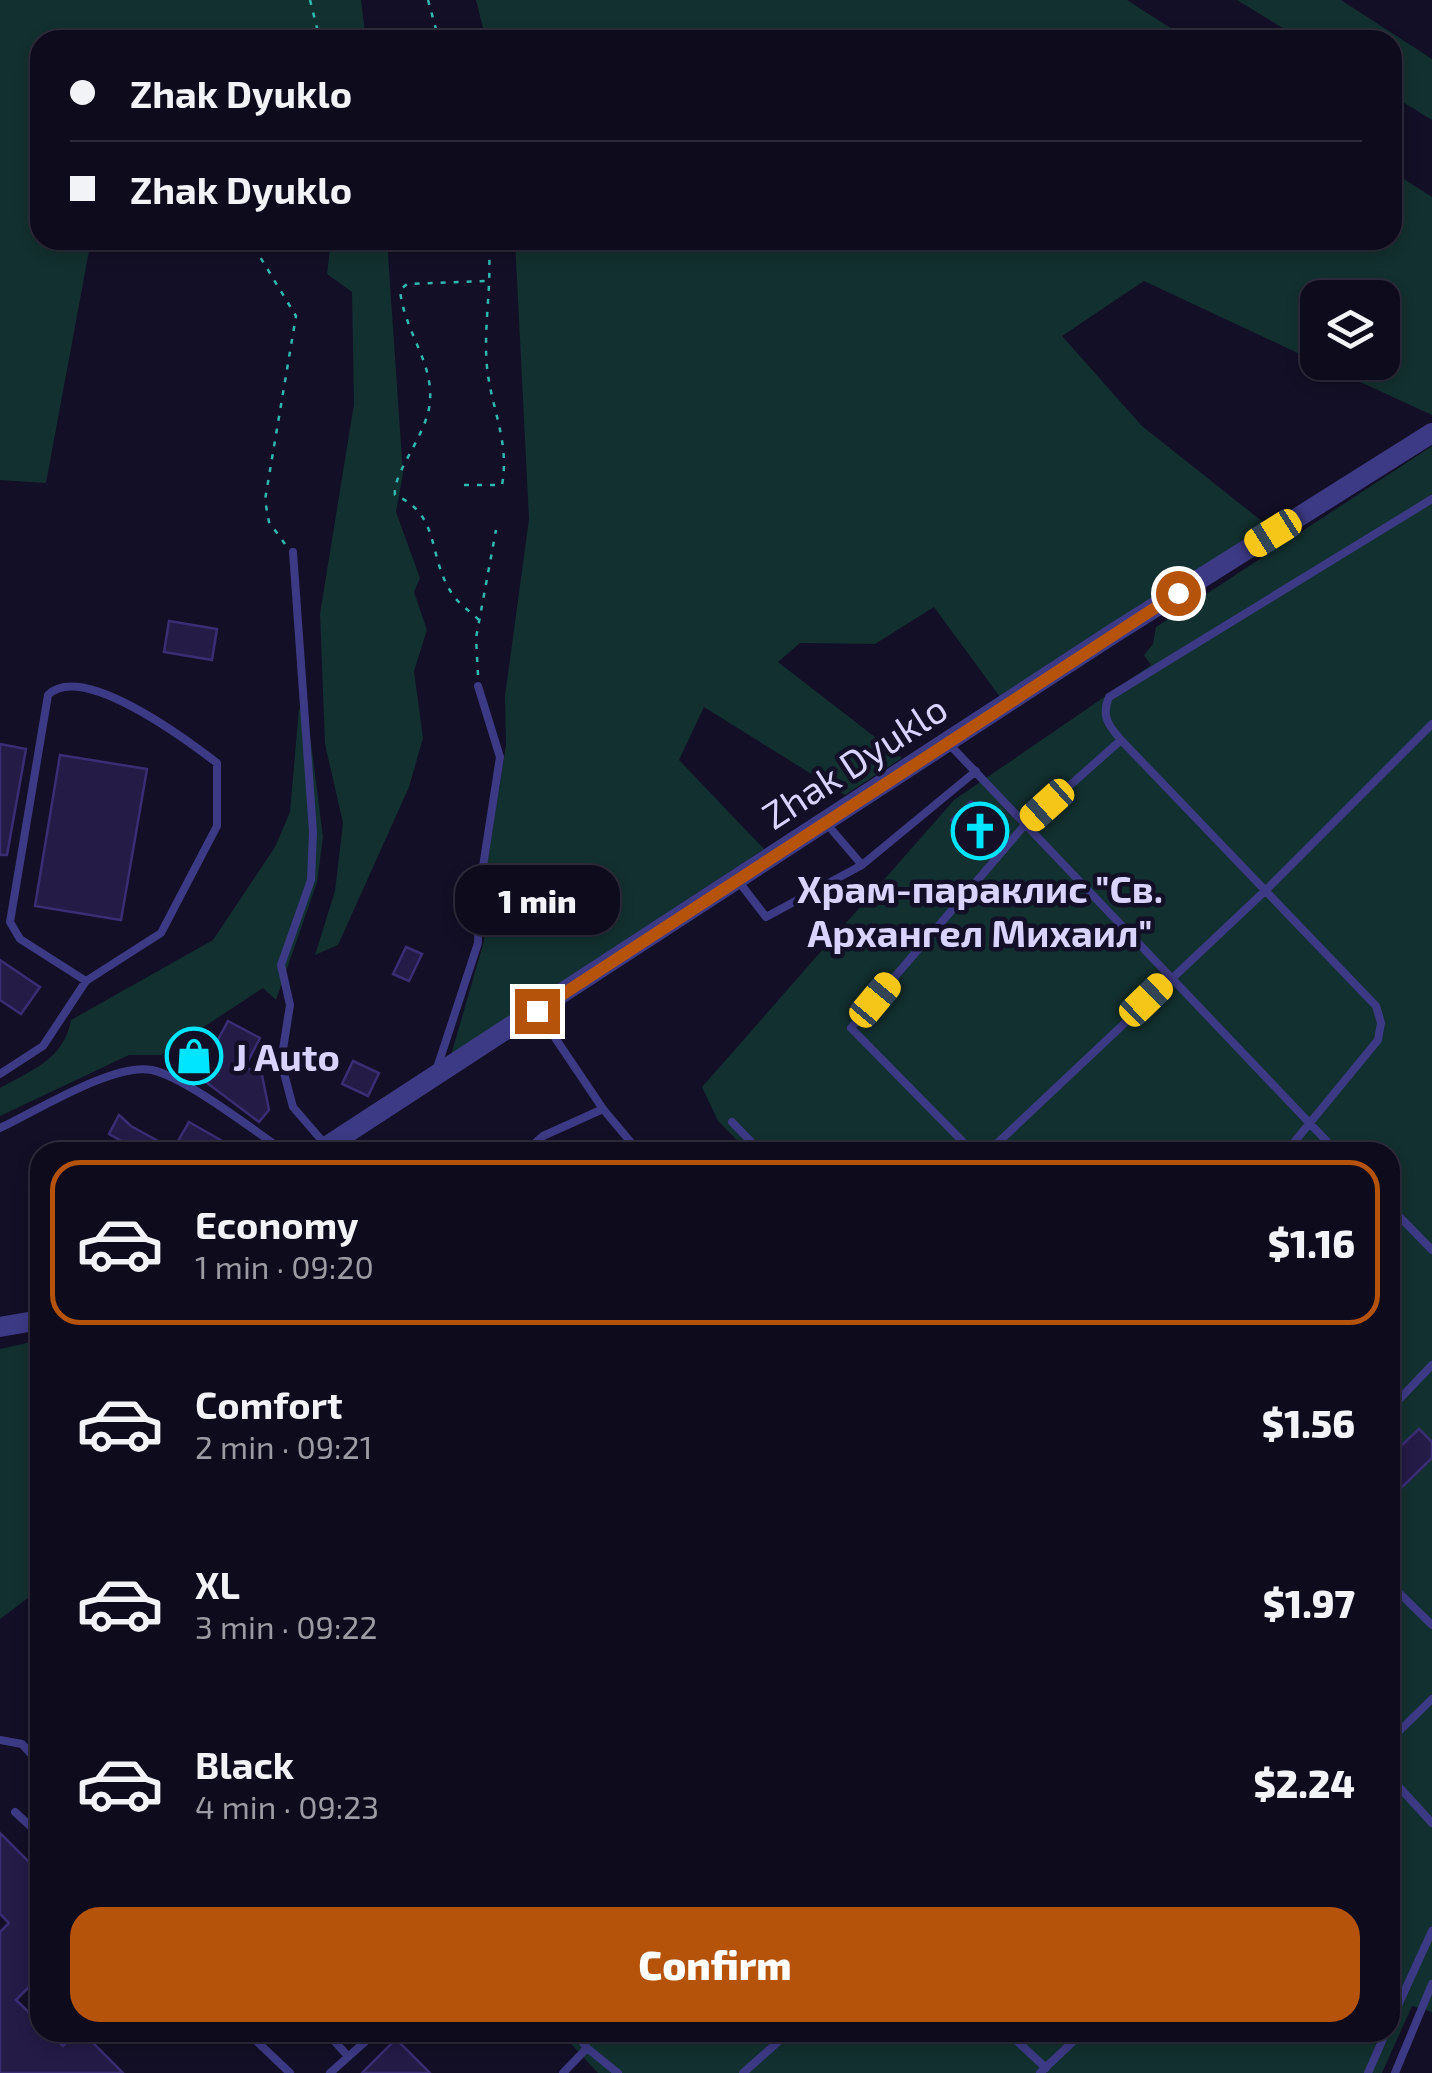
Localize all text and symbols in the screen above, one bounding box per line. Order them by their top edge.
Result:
text: Zhak Dyuklo [130,70,352,116]
text: Zhak Dyuklo [130,166,352,212]
map controls [1300,280,1400,380]
button: layers [1300,280,1400,380]
car [1240,504,1306,562]
route start [1156,571,1201,616]
street label: Zhak Dyuklo [753,684,955,838]
car [1015,774,1079,836]
church icon: Храм-параклис "Св. Архангел Михаил" [950,801,1010,861]
place label: Храм-параклис "Св. Архангел Михаил" [797,865,1163,955]
callout: 1 min [454,866,620,936]
text: 1 min [498,881,577,919]
car [844,967,906,1033]
car [1114,968,1178,1032]
route end [515,989,560,1034]
shop icon: J Auto [164,1026,224,1086]
place label: J Auto [233,1033,340,1079]
icon: car [75,1198,165,1288]
text: Economy [195,1201,359,1247]
text: $1.16 [1268,1220,1355,1266]
text: 1 min · 09:20 [195,1247,374,1285]
icon: car [75,1378,165,1468]
text: Comfort [195,1381,343,1427]
text: $1.56 [1262,1400,1355,1446]
text: 2 min · 09:21 [195,1427,372,1465]
icon: car [75,1558,165,1648]
text: XL [195,1561,240,1607]
text: $1.97 [1263,1580,1355,1626]
text: 3 min · 09:22 [195,1607,377,1645]
icon: car [75,1738,165,1828]
text: Black [195,1741,294,1787]
text: $2.24 [1254,1760,1355,1806]
text: 4 min · 09:23 [195,1787,379,1825]
button: Confirm [70,1907,1360,2022]

